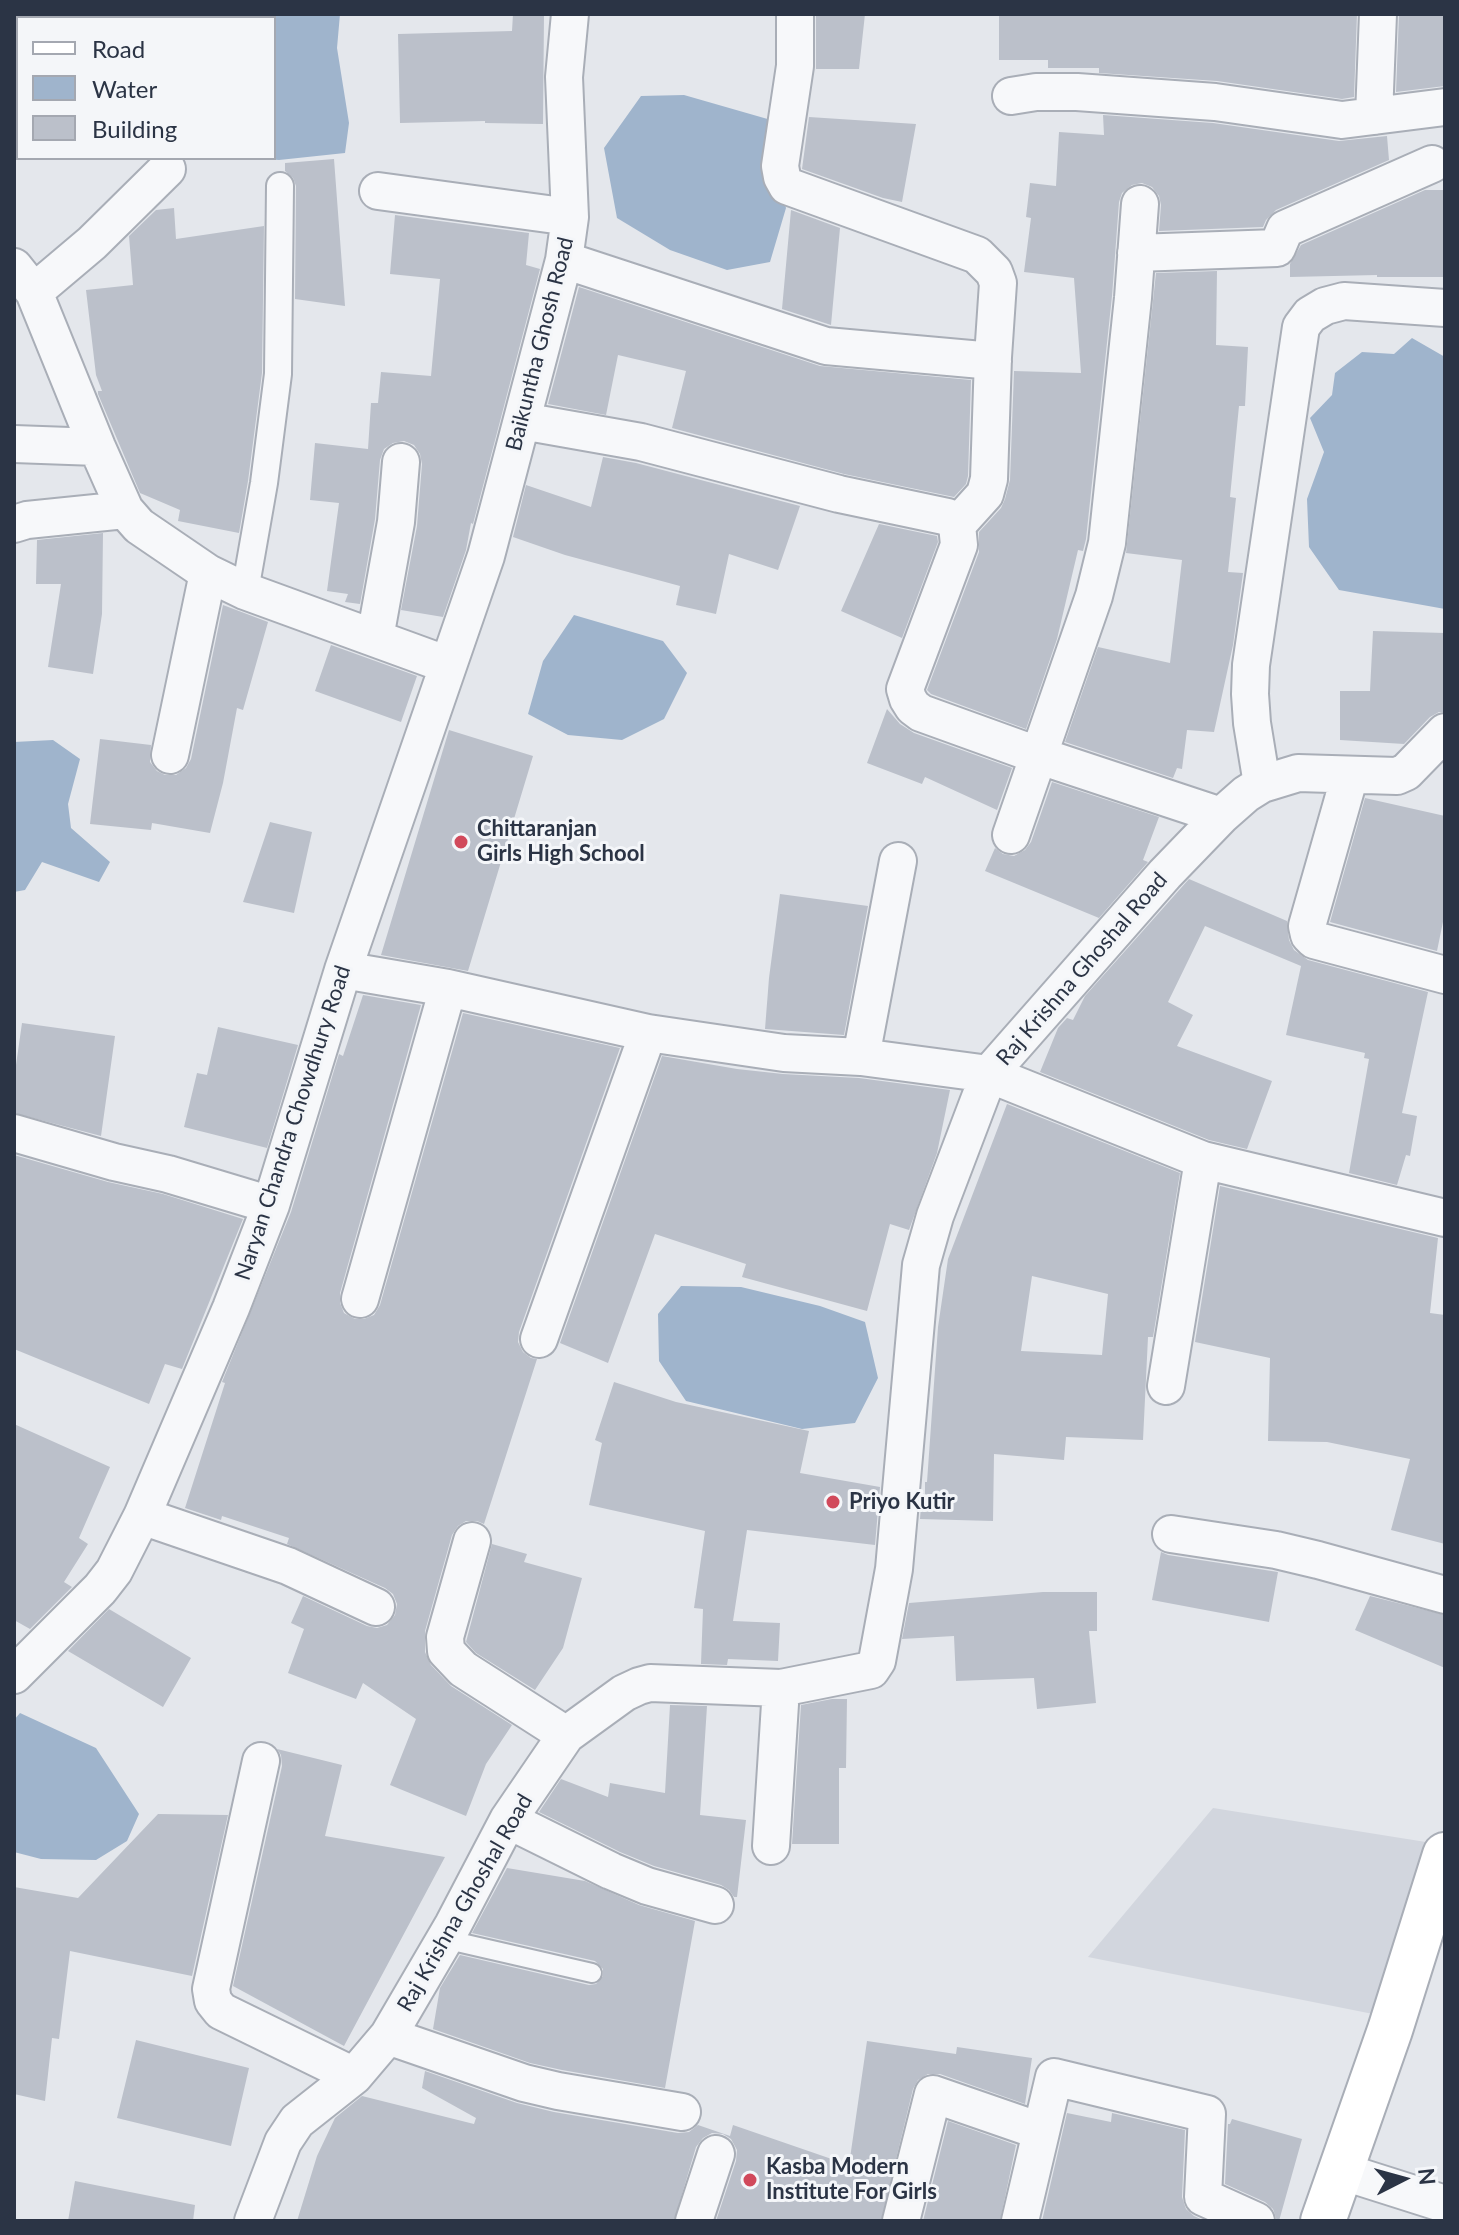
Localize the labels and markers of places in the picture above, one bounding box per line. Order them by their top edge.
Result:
place label: Chittaranjan Girls High School [477,816,645,868]
marker: Chittaranjan Girls High School [452,833,470,851]
place label: Priyo Kutir [849,1489,955,1515]
marker: Priyo Kutir [824,1493,842,1511]
place label: Kasba Modern Institute For Girls [766,2154,937,2206]
marker: Kasba Modern Institute For Girls [741,2171,759,2189]

